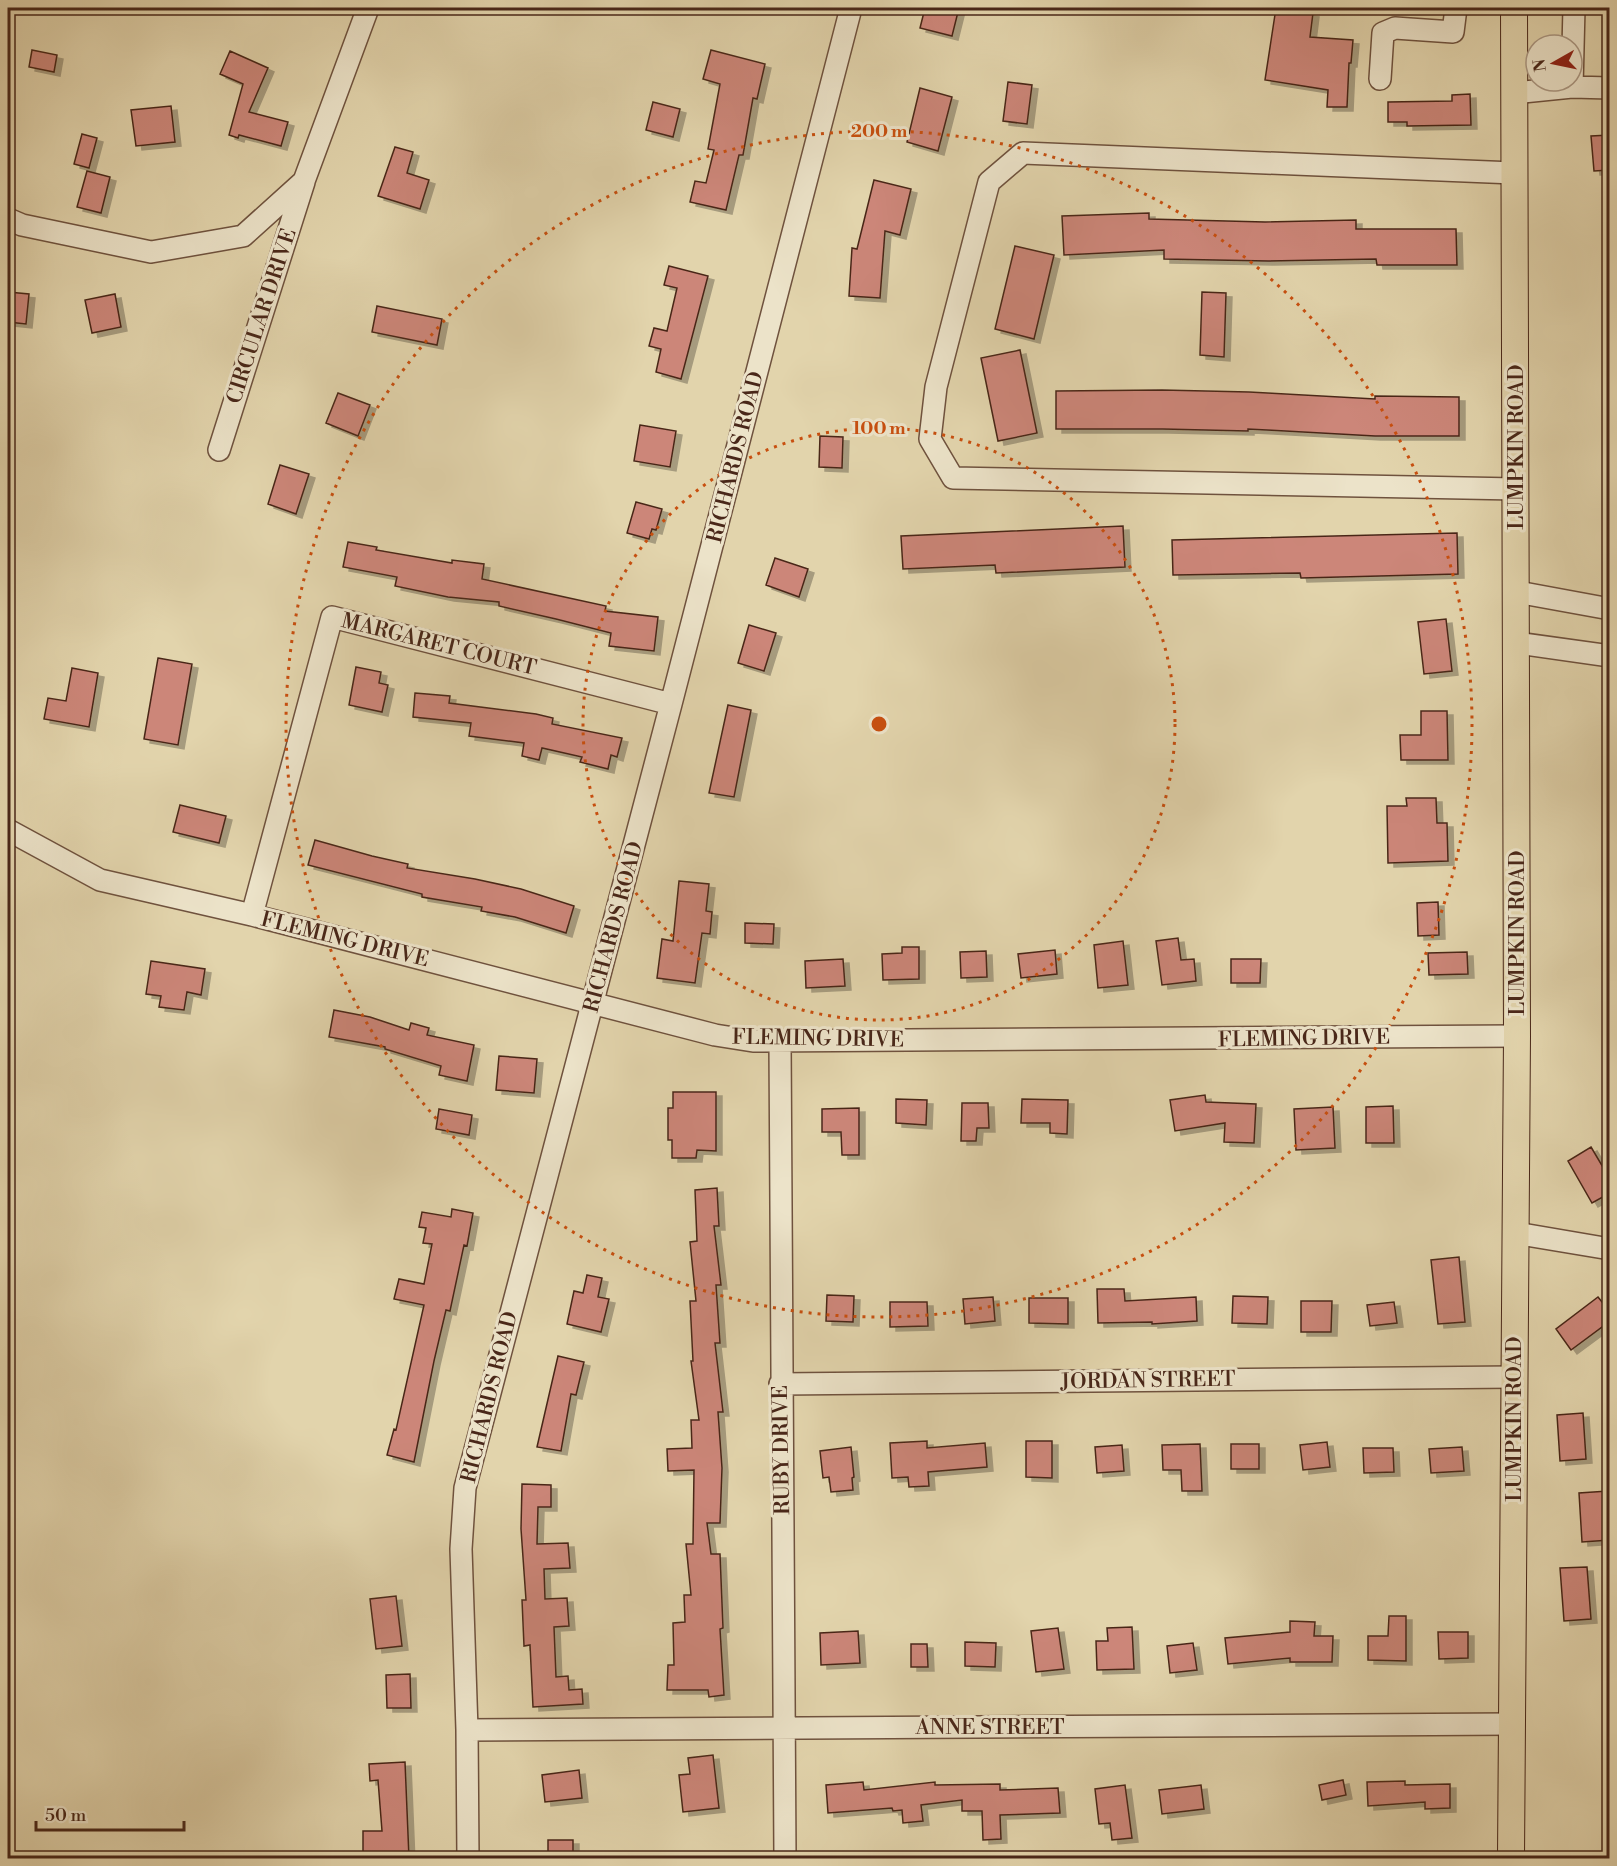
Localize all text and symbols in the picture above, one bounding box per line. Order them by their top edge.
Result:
north arrow [1524,33,1584,93]
text: N [1529,57,1551,73]
text: 200 m [851,120,908,143]
street label: CIRCULAR DRIVE [221,225,303,407]
street label: LUMPKIN ROAD [1504,364,1530,530]
street label: RICHARDS ROAD [702,369,770,546]
text: 100 m [852,417,906,440]
street label: MARGARET COURT [339,608,539,682]
centre of rings [869,714,889,734]
street label: RICHARDS ROAD [579,839,649,1016]
street label: LUMPKIN ROAD [1505,850,1531,1016]
street label: FLEMING DRIVE [258,907,431,973]
street label: FLEMING DRIVE [732,1024,904,1054]
street label: FLEMING DRIVE [1218,1024,1390,1054]
street label: RICHARDS ROAD [456,1309,524,1486]
street label: LUMPKIN ROAD [1502,1336,1528,1502]
street label: JORDAN STREET [1059,1366,1236,1396]
street label: RUBY DRIVE [768,1385,796,1515]
street label: ANNE STREET [914,1715,1065,1741]
scale bar [36,1794,184,1832]
text: 50 m [45,1804,87,1827]

